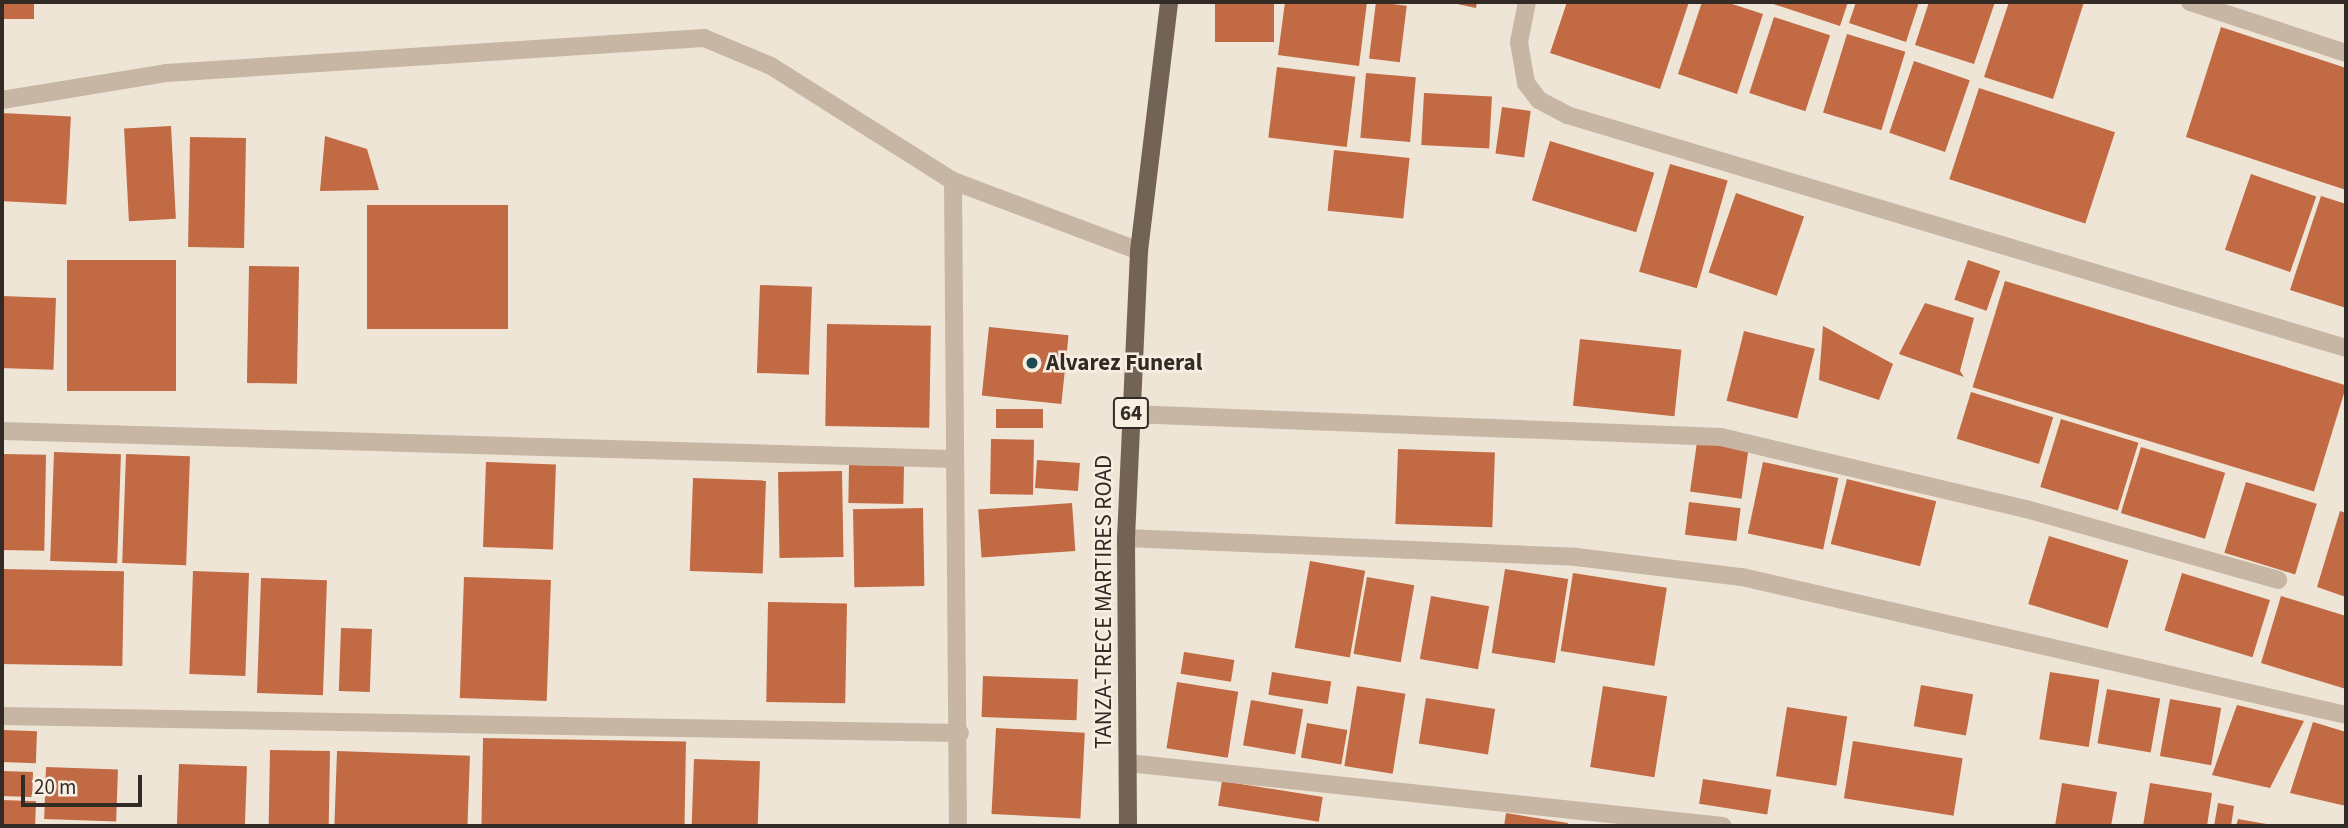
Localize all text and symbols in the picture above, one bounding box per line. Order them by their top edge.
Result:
place label: Alvarez Funeral [1046,349,1202,377]
marker: Alvarez Funeral [1024,355,1040,371]
road number: 64 [1112,396,1150,430]
street label: TANZA-TRECE MARTIRES ROAD [1090,455,1118,749]
scale bar [24,762,145,806]
text: 20 m [34,772,76,802]

